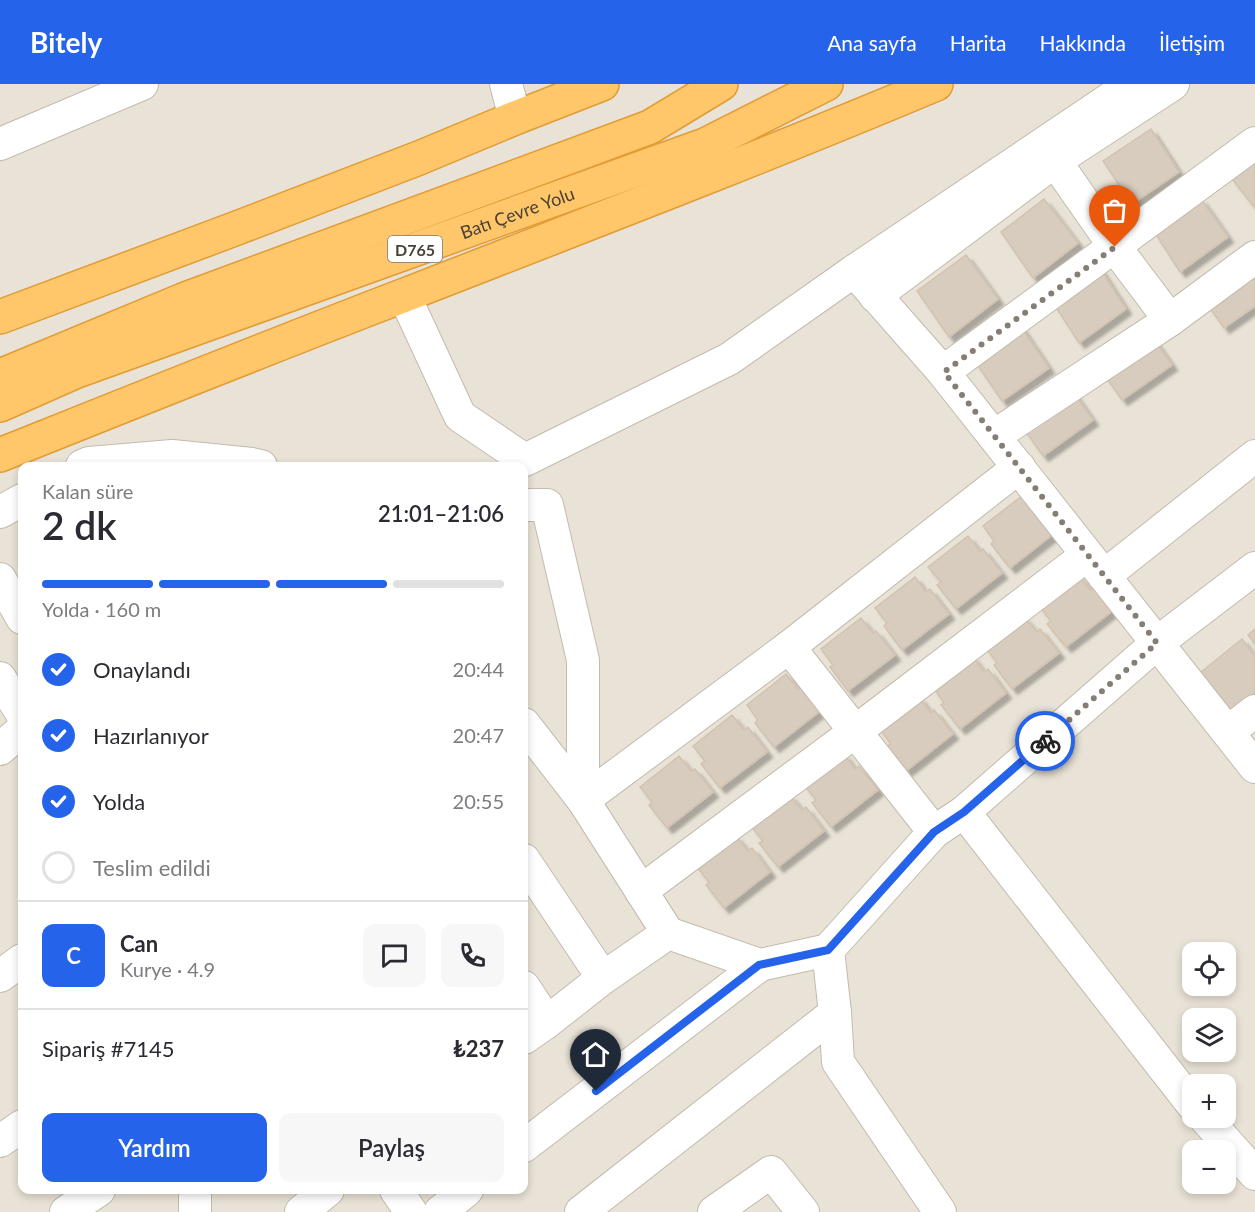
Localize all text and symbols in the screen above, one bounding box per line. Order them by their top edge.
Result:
text: Bitely [30,25,102,59]
text: Ana sayfa [827,30,917,55]
text: Harita [950,30,1006,55]
text: Hakkında [1039,30,1126,55]
text: İletişim [1159,30,1225,55]
street label: Batı Çevre Yolu [457,182,577,243]
pin [1089,185,1140,247]
icon: bag [1098,194,1131,227]
road number: D765 [388,236,442,262]
text: Kalan süre [42,479,133,503]
text: 21:01–21:06 [378,500,504,527]
text: 2 dk [42,502,117,548]
text: Yolda · 160 m [42,597,161,621]
icon: check [42,653,75,686]
text: Onaylandı [93,656,191,683]
text: 20:44 [453,657,504,681]
courier [1015,711,1075,771]
icon: check [42,719,75,752]
text: Hazırlanıyor [93,722,209,749]
text: 20:47 [453,723,504,747]
icon: bike [1029,725,1062,758]
icon: check [42,785,75,818]
text: Yolda [93,788,145,815]
text: 20:55 [453,789,504,813]
text: Teslim edildi [93,854,211,881]
button: chat [363,924,426,987]
button: phone [441,924,504,987]
text: Can [120,930,158,957]
text: C [66,942,81,969]
map controls [1182,942,1236,1194]
button: locate [1182,942,1236,996]
text: Kurye · 4.9 [120,957,215,981]
button: layers [1182,1008,1236,1062]
pin [570,1029,621,1091]
text: Sipariş #7145 [42,1035,175,1062]
text: ₺237 [453,1035,504,1062]
icon: home [579,1038,612,1071]
button: + [1182,1074,1236,1128]
button: Yardım [42,1113,267,1182]
button: Paylaş [279,1113,504,1182]
button: − [1182,1140,1236,1194]

